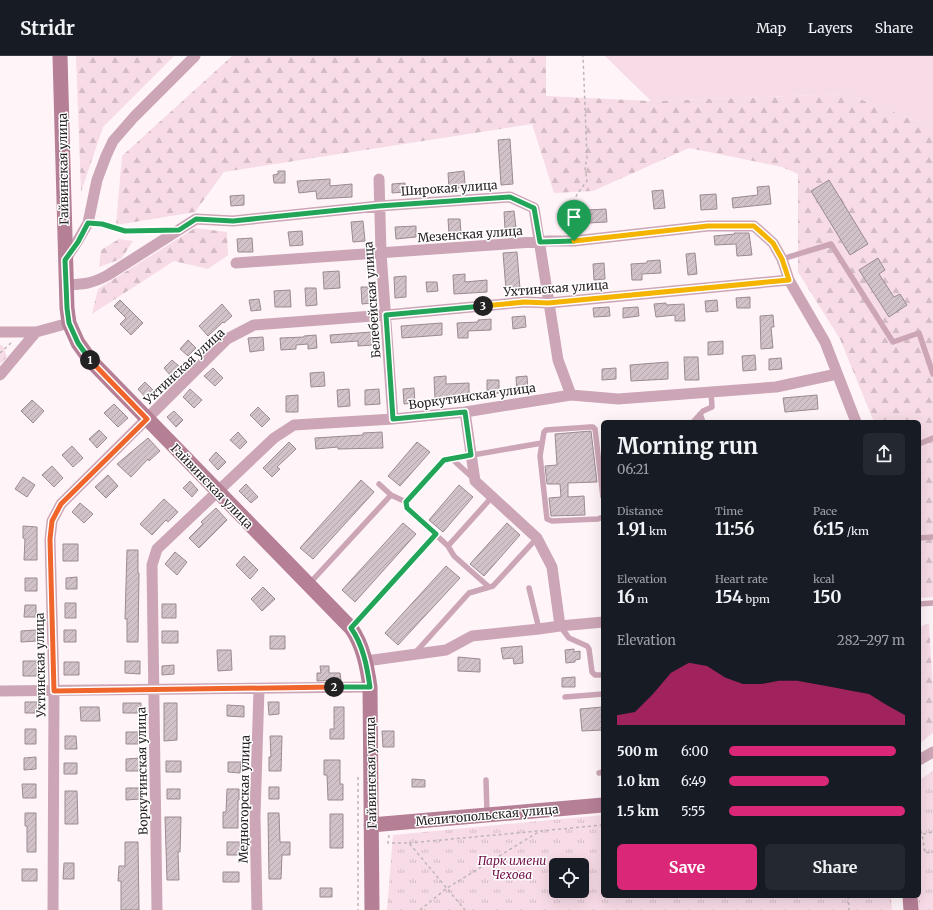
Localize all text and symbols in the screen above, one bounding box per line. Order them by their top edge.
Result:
text: Stridr [20,16,75,40]
text: Map [756,19,786,37]
text: Layers [808,19,853,37]
text: Share [875,19,913,37]
street label: Гайвинская улица [55,112,71,225]
street label: Широкая улица [400,177,498,199]
pin [557,200,591,241]
icon: arrive [563,206,585,228]
street label: Мезенская улица [417,223,524,245]
street label: Белебейская улица [360,241,384,359]
street label: Ухтинская улица [502,277,609,299]
pin: 3 [473,296,493,316]
text: 3 [480,299,486,313]
street label: Ухтинская улица [140,324,228,408]
pin: 1 [80,350,100,370]
text: 1 [87,353,93,367]
street label: Воркутинская улица [408,380,537,412]
text: Morning run [617,432,758,460]
button: share [863,433,905,475]
street label: Гайвинская улица [168,440,257,532]
text: 06:21 [617,461,649,478]
text: Distance [617,504,663,518]
text: Time [715,504,743,518]
text: Pace [813,504,837,518]
text: 1.91 [617,518,646,540]
text: 11:56 [715,518,754,540]
text: 6:15 [813,518,844,540]
text: km [646,524,667,538]
text: /km [844,524,869,538]
text: Elevation [617,572,667,586]
text: Heart rate [715,572,768,586]
text: kcal [813,572,835,586]
text: 16 [617,586,635,608]
text: 154 [715,586,743,608]
text: 150 [813,586,841,608]
text: m [635,592,648,606]
text: bpm [743,592,770,606]
street label: Ухтинская улица [32,612,48,719]
text: Elevation [617,632,676,649]
text: 282–297 m [837,632,905,649]
pin: 2 [324,677,344,697]
text: 2 [331,680,337,694]
street label: Воркутинская улица [133,706,151,835]
street label: Гайвинская улица [363,716,379,829]
street label: Медногорская улица [235,734,253,863]
text: 500 m [617,743,658,760]
text: 6:00 [681,743,708,760]
text: 1.0 km [617,773,660,790]
text: 6:49 [681,773,706,790]
street label: Мелитопольская улица [415,801,560,829]
text: 1.5 km [617,803,659,820]
text: 5:55 [681,803,705,820]
button: Save [617,844,757,890]
button: Share [765,844,905,890]
park label: Парк имени Чехова [478,853,546,882]
map controls [549,858,589,898]
button: locate [549,858,589,898]

